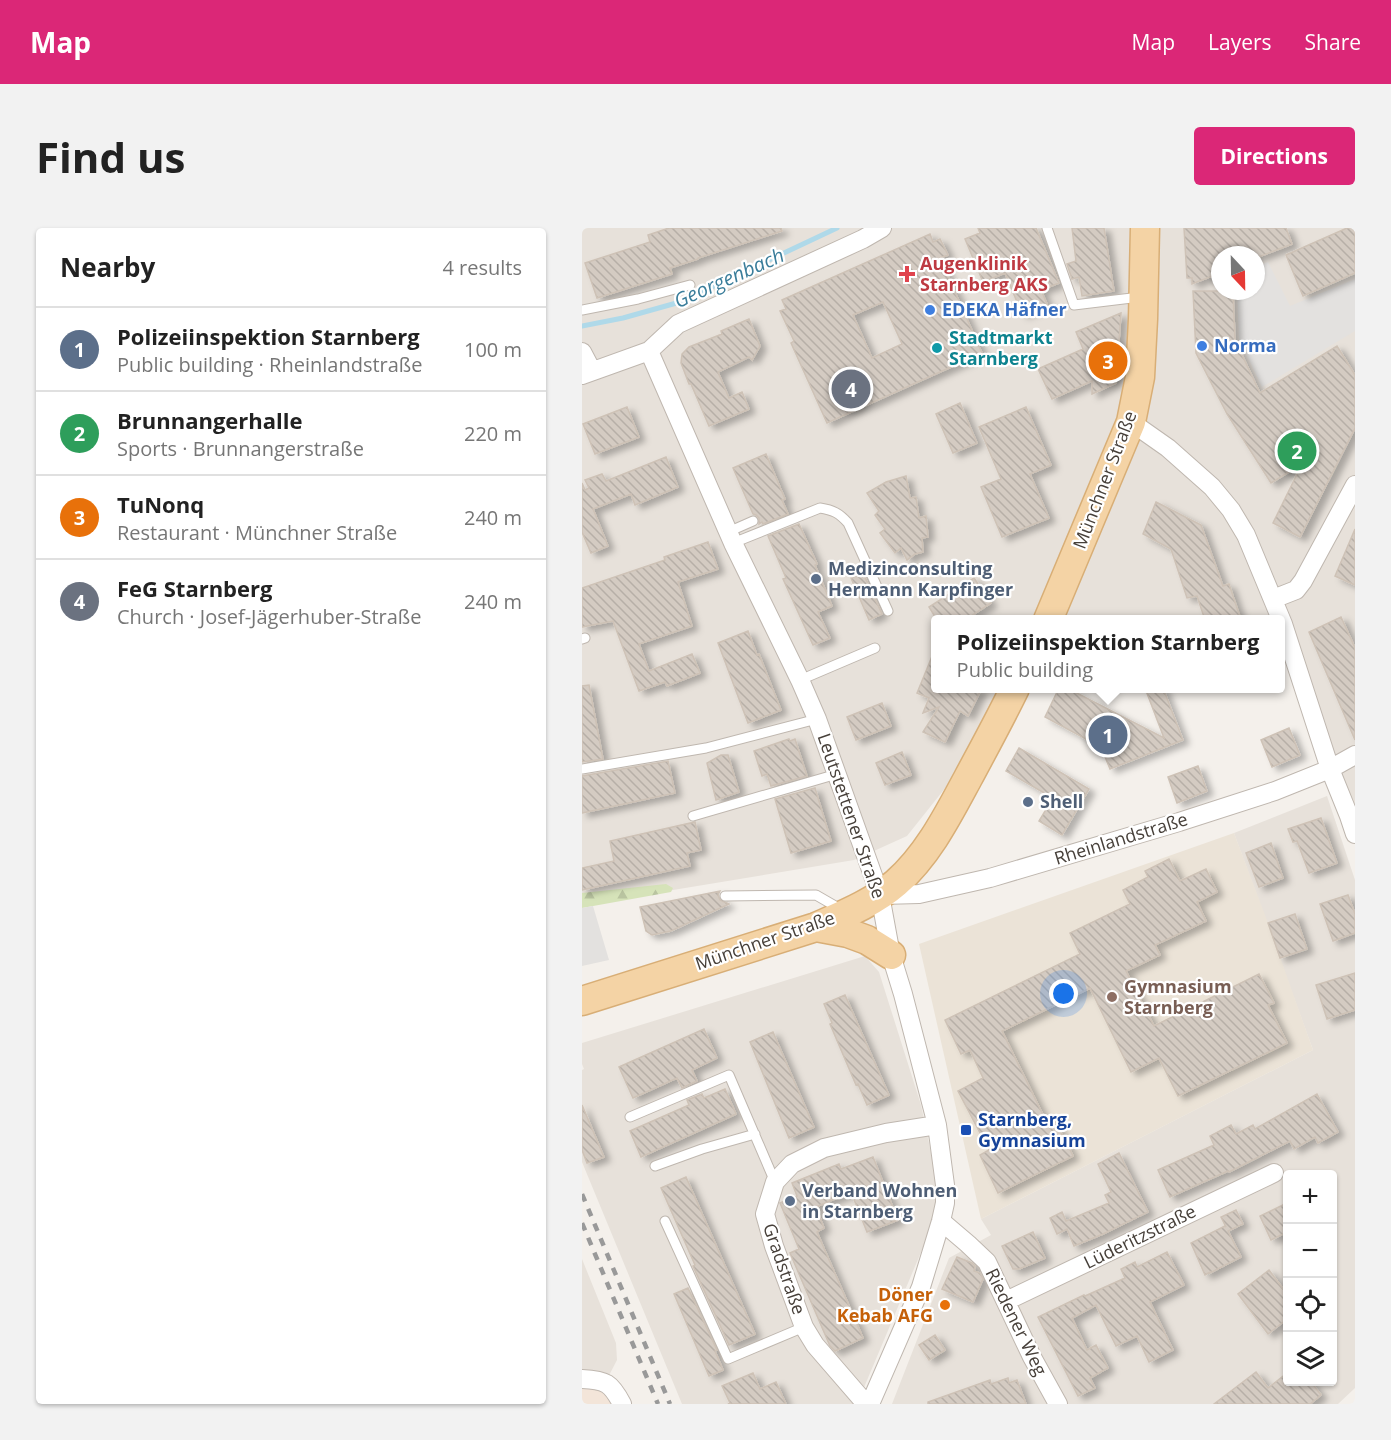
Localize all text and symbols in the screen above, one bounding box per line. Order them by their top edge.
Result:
text: Map [30,23,91,61]
text: Map [1132,28,1175,56]
text: Layers [1208,28,1272,56]
text: Share [1305,28,1361,56]
button: Directions [1194,127,1355,185]
text: Find us [36,128,185,185]
water label: Georgenbach [669,241,788,314]
north arrow [1211,246,1265,300]
text: Nearby [60,249,155,285]
place label: Augenklinik Starnberg AKS [920,251,1048,296]
text: 4 results [442,254,522,281]
marker: Augenklinik Starnberg AKS [898,265,916,283]
place label: EDEKA Häfner [942,297,1067,321]
marker: EDEKA Häfner [923,303,937,317]
text: Polizeiinspektion Starnberg [117,321,420,351]
place label: Stadtmarkt Starnberg [949,325,1053,370]
place label: Norma [1214,333,1277,357]
text: 1 [74,336,85,363]
text: 100 m [464,336,522,363]
pin: 3 [1088,338,1128,384]
marker: Norma [1195,339,1209,353]
marker: Stadtmarkt Starnberg [930,341,944,355]
text: Public building · Rheinlandstraße [117,351,423,378]
pin: 4 [832,366,870,412]
text: Brunnangerhalle [117,405,303,435]
street label: Münchner Straße [1067,407,1141,552]
text: 2 [74,420,85,447]
text: 220 m [464,420,522,447]
pin: 2 [1278,428,1316,474]
text: Sports · Brunnangerstraße [117,435,364,462]
text: TuNonq [117,489,204,519]
text: 3 [74,504,85,531]
text: 240 m [464,504,522,531]
text: Restaurant · Münchner Straße [117,519,397,546]
place label: Medizinconsulting Hermann Karpfinger [828,556,1013,601]
marker: Medizinconsulting Hermann Karpfinger [809,572,823,586]
text: FeG Starnberg [117,573,272,603]
text: 4 [74,588,85,615]
text: 240 m [464,588,522,615]
text: Church · Josef-Jägerhuber-Straße [117,603,422,630]
popup [931,615,1285,693]
text: Polizeiinspektion Starnberg [957,626,1259,656]
text: Public building [957,656,1093,683]
pin: 1 [1088,712,1128,758]
street label: Leutstettener Straße [812,730,891,901]
place label: Shell [1040,789,1083,813]
marker: Shell [1021,795,1035,809]
street label: Rheinlandstraße [1051,806,1190,870]
street label: Münchner Straße [692,905,838,975]
place label: Gymnasium Starnberg [1124,974,1232,1019]
your location [1049,979,1078,1008]
marker: Gymnasium Starnberg [1105,990,1119,1004]
place label: Starnberg, Gymnasium [978,1107,1086,1152]
marker: Starnberg, Gymnasium [959,1123,973,1137]
map controls [1283,1170,1337,1386]
button: + [1283,1170,1337,1224]
place label: Verband Wohnen in Starnberg [802,1178,957,1223]
marker: Verband Wohnen in Starnberg [783,1194,797,1208]
street label: Lüderitzstraße [1079,1199,1200,1274]
street label: Gradstraße [758,1220,812,1318]
button: − [1283,1224,1337,1278]
street label: Riedener Weg [981,1264,1053,1379]
button: locate [1283,1278,1337,1332]
place label: Döner Kebab AFG [837,1282,933,1327]
marker: Döner Kebab AFG [938,1298,952,1312]
button: layers [1283,1332,1337,1386]

